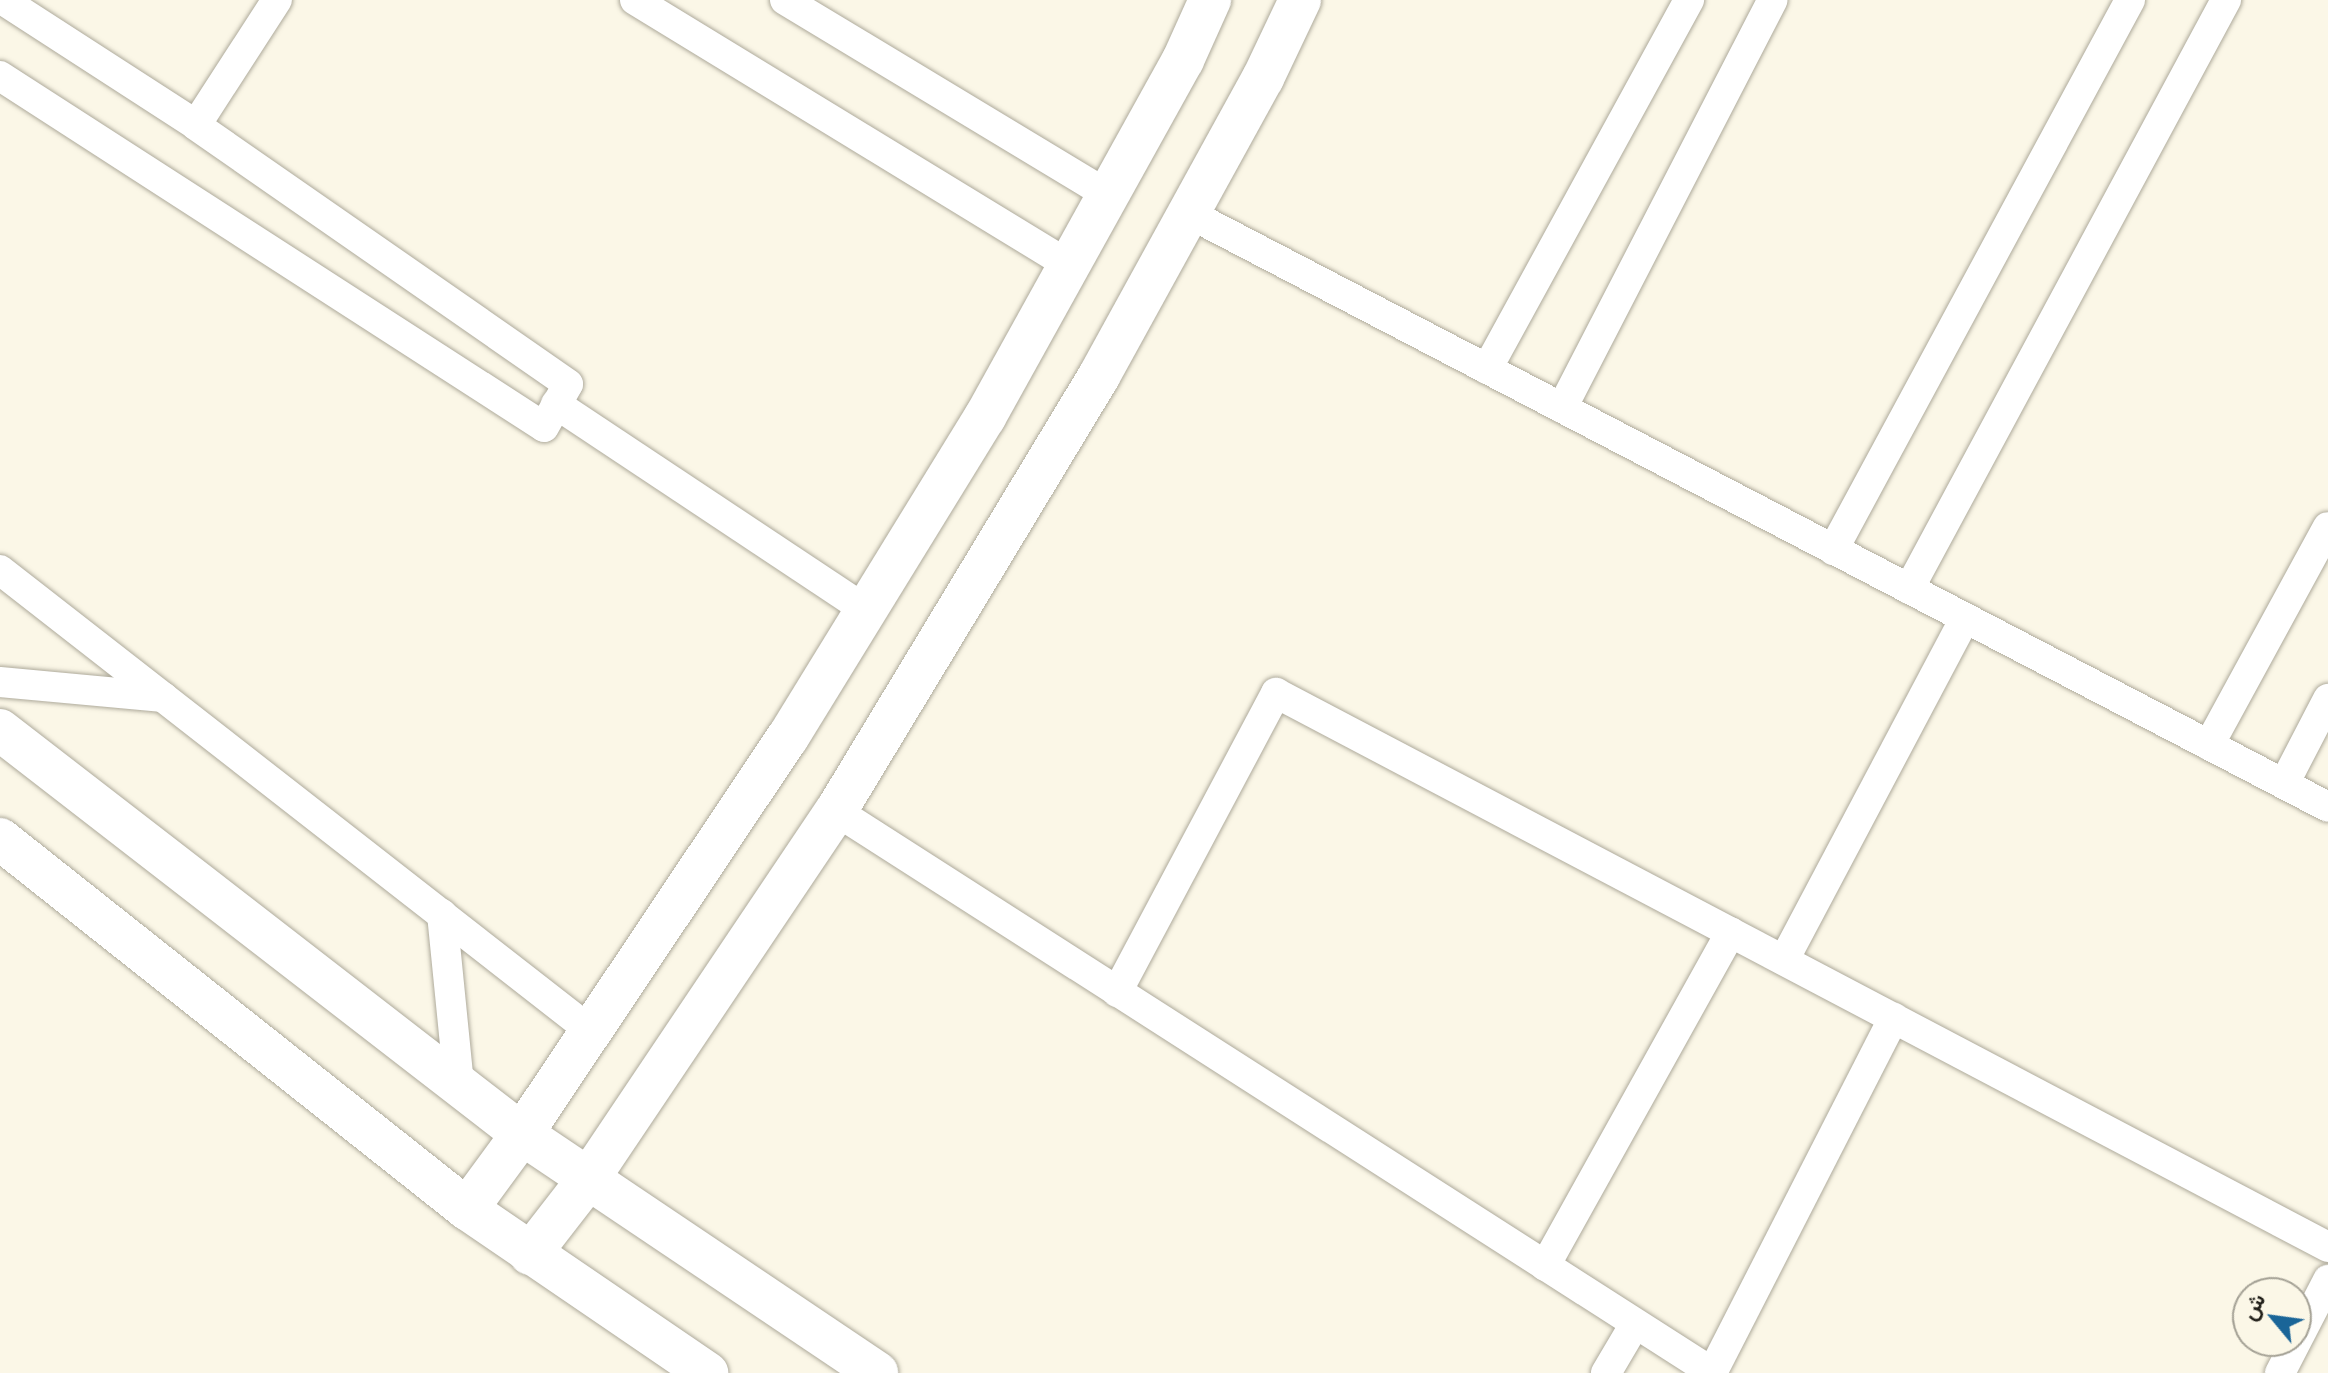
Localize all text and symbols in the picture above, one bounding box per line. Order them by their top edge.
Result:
north arrow [2232,1277,2312,1357]
text: ش [2234,1288,2271,1325]

